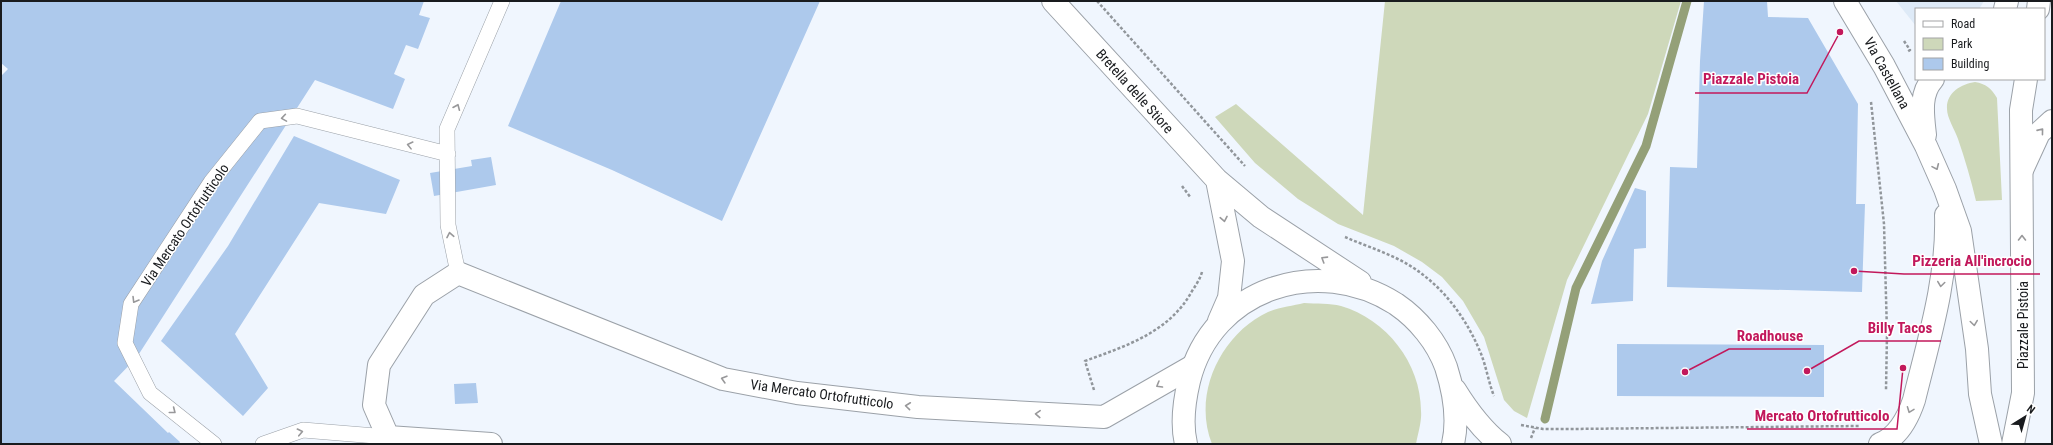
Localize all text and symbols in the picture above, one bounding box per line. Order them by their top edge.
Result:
legend [1915,8,2045,80]
text: Road [1951,17,1975,31]
street label: Via Castellana [1861,34,1913,112]
text: Park [1951,37,1973,51]
street label: Bretella delle Stiore [1093,46,1177,137]
text: Building [1951,57,1989,71]
callout: Piazzale Pistoia [1695,66,1807,93]
text: Piazzale Pistoia [1703,70,1799,88]
one-way arrow [452,103,460,110]
one-way arrow [281,113,287,122]
one-way arrow [2037,129,2044,136]
one-way arrow [407,141,414,150]
street label: Via Mercato Ortofrutticolo [138,161,232,289]
one-way arrow [1931,163,1939,171]
one-way arrow [1220,215,1228,222]
one-way arrow [447,232,455,238]
one-way arrow [2018,235,2027,241]
callout: Pizzeria All'incrocio [1904,247,2040,274]
text: Pizzeria All'incrocio [1912,252,2032,270]
one-way arrow [1321,256,1328,264]
one-way arrow [1937,281,1946,287]
street label: Piazzale Pistoia [2015,281,2031,369]
one-way arrow [132,295,139,302]
callout: Billy Tacos [1859,314,1941,341]
text: Billy Tacos [1868,319,1932,337]
one-way arrow [1969,320,1978,326]
callout: Roadhouse [1729,322,1811,349]
text: Roadhouse [1737,327,1803,345]
one-way arrow [721,375,728,384]
street label: Via Mercato Ortofrutticolo [749,376,895,412]
one-way arrow [1156,381,1163,388]
north arrow [2005,397,2045,437]
one-way arrow [905,401,911,410]
callout: Mercato Ortofrutticolo [1747,402,1897,429]
text: N [2024,402,2038,417]
one-way arrow [168,406,175,413]
text: Mercato Ortofrutticolo [1755,407,1889,425]
one-way arrow [1907,407,1915,414]
one-way arrow [1035,409,1041,418]
one-way arrow [297,429,303,437]

